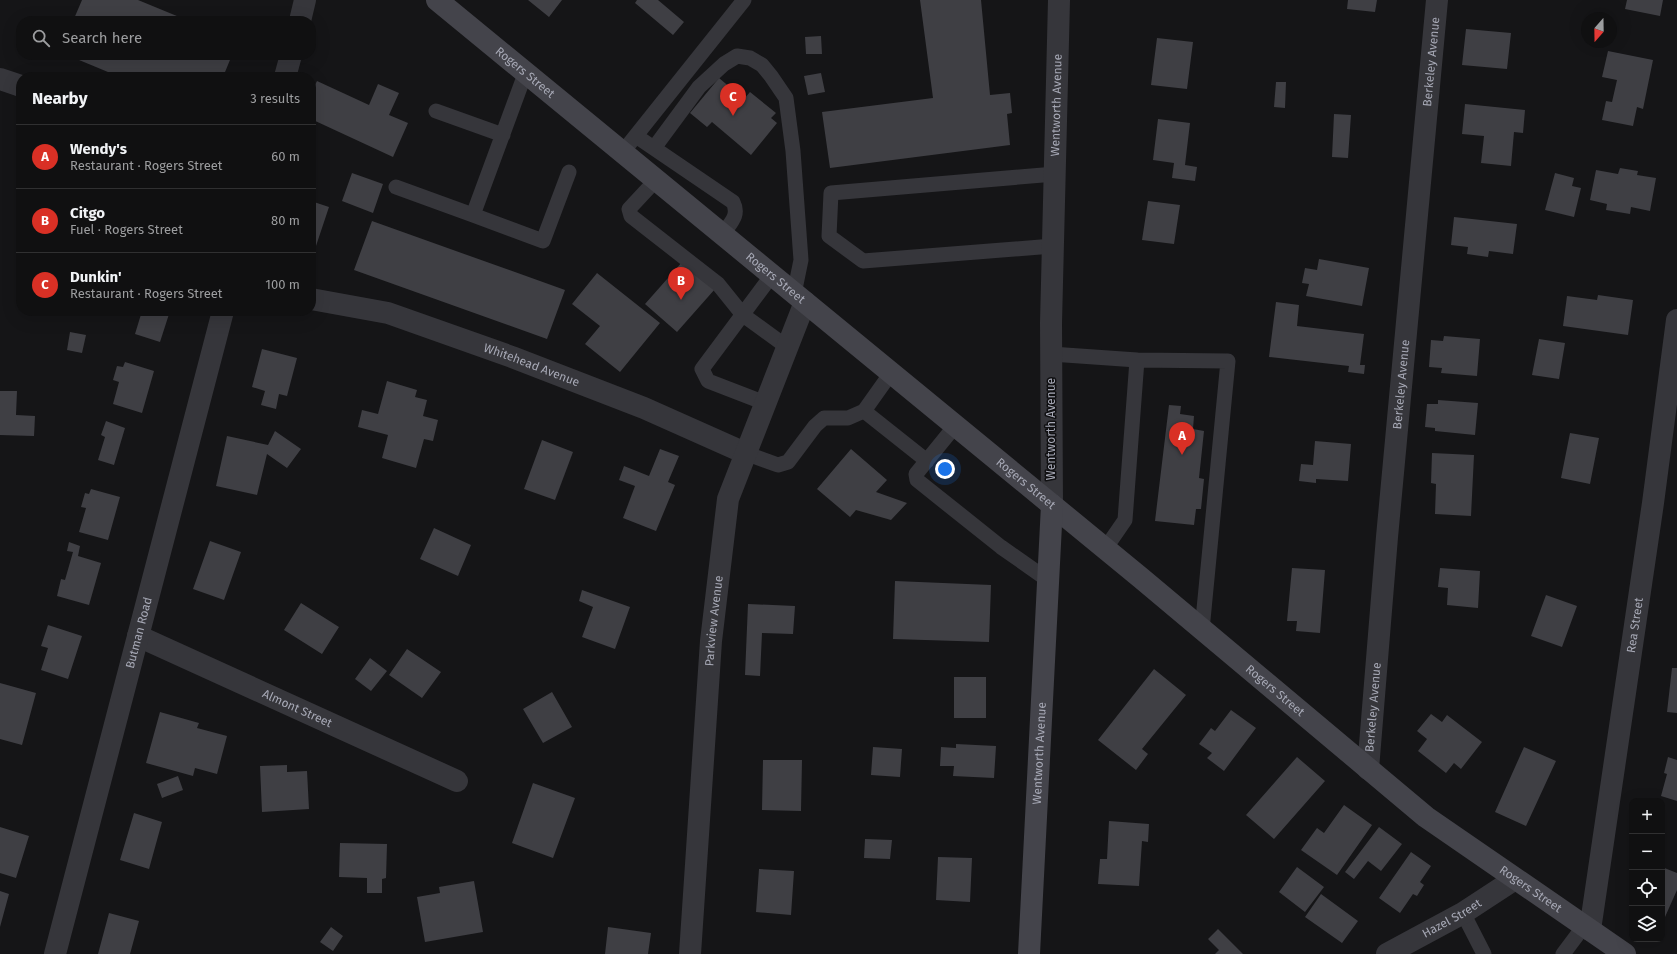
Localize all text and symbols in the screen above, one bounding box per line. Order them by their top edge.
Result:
north arrow [1581,12,1617,48]
search box [16,16,316,60]
street label: Berkeley Avenue [1420,16,1442,107]
icon: search [30,27,52,49]
text: Search here [62,29,142,47]
street label: Rogers Street [493,44,558,101]
street label: Wentworth Avenue [1048,54,1065,156]
pin: C [720,83,746,116]
text: Nearby [32,88,87,109]
text: 3 results [250,91,300,106]
text: Wendy's [70,140,127,158]
text: A [41,149,49,164]
text: 60 m [271,149,300,164]
text: Restaurant · Rogers Street [70,158,223,173]
text: Citgo [70,204,105,222]
text: B [41,213,49,228]
text: 80 m [271,213,300,228]
text: Fuel · Rogers Street [70,222,183,237]
street label: Rogers Street [743,249,809,307]
pin: B [668,267,694,300]
text: Dunkin' [70,268,122,286]
text: C [41,277,49,292]
text: 100 m [265,277,300,292]
text: Restaurant · Rogers Street [70,286,223,301]
street label: Berkeley Avenue [1390,339,1412,430]
street label: Whitehead Avenue [482,341,582,389]
street label: Wentworth Avenue [1044,378,1058,480]
pin: A [1169,422,1195,455]
street label: Rogers Street [993,455,1059,512]
your location [935,459,955,479]
street label: Parkview Avenue [702,575,726,667]
street label: Butman Road [123,596,155,670]
street label: Rea Street [1624,596,1646,654]
street label: Rogers Street [1243,662,1308,720]
street label: Berkeley Avenue [1362,662,1384,753]
street label: Almont Street [260,687,335,731]
street label: Wentworth Avenue [1030,702,1049,805]
map controls [1629,798,1665,942]
button: + [1629,798,1665,834]
button: − [1629,834,1665,870]
street label: Rogers Street [1497,863,1565,916]
button: locate [1629,870,1665,906]
street label: Hazel Street [1420,896,1485,941]
button: layers [1629,906,1665,942]

